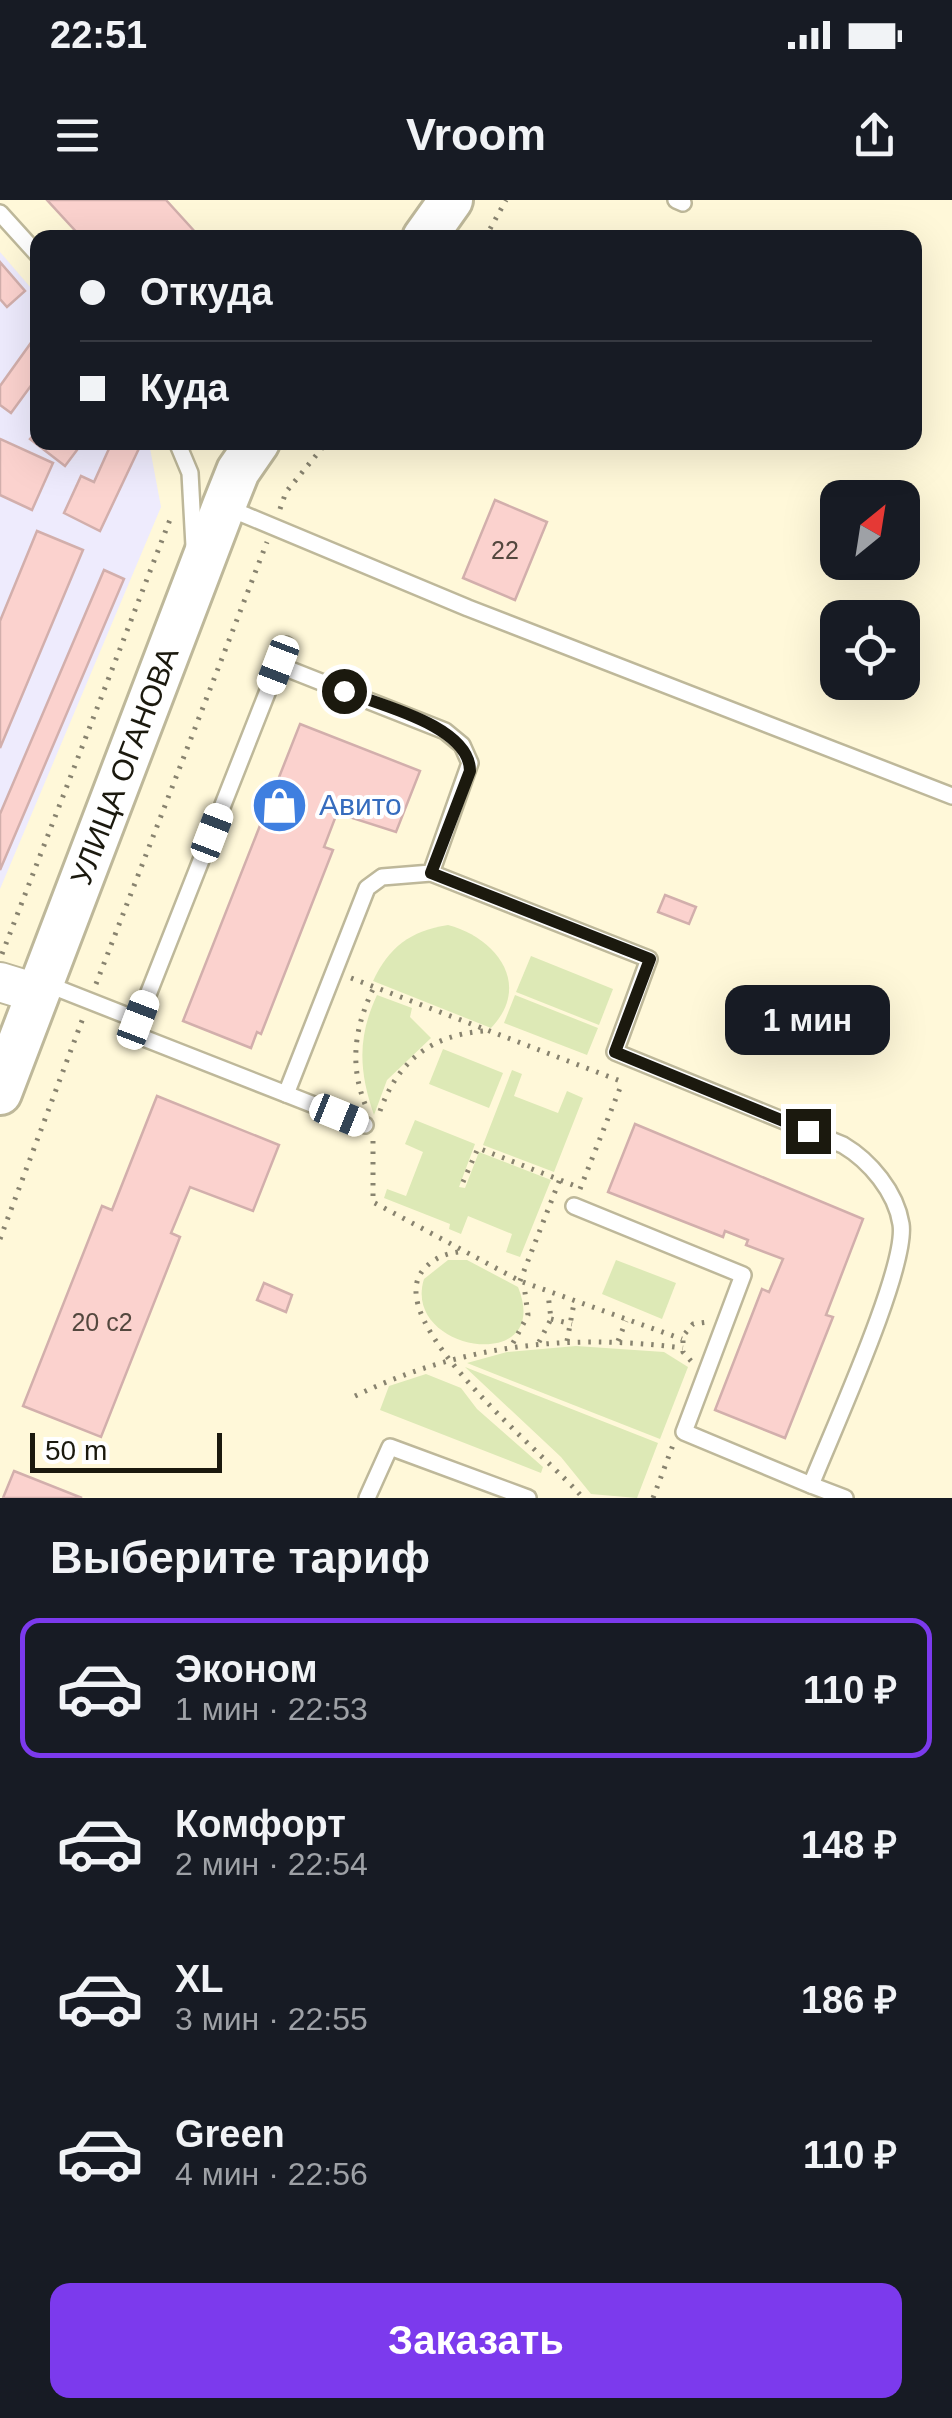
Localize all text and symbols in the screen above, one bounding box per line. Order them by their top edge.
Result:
text: 22:51 [50,14,147,56]
icon: menu [50,108,105,163]
icon: share [847,108,902,163]
text: Vroom [406,109,546,160]
text: Откуда [140,271,273,313]
text: Куда [140,367,229,409]
north arrow [820,480,920,580]
map controls [820,480,920,700]
house number: 22 [491,536,519,564]
button: locate [820,600,920,700]
car [253,632,303,698]
street label: УЛИЦА ОГАНОВА [64,642,185,889]
route start [322,669,367,714]
shop icon: Авито [250,775,310,835]
place label: Авито [319,788,402,821]
car [187,800,237,866]
callout: 1 мин [726,986,890,1056]
car [113,987,163,1053]
text: 1 мин [763,1002,852,1038]
car [306,1090,372,1140]
route end [786,1109,831,1154]
house number: 20 с2 [71,1308,133,1336]
scale bar [30,1428,222,1472]
text: 50 m [45,1435,107,1466]
text: Выберите тариф [50,1532,430,1583]
icon: car [55,1643,145,1733]
text: Эконом [175,1648,318,1690]
text: 110 ₽ [803,1669,897,1711]
text: 1 мин · 22:53 [175,1691,368,1727]
icon: car [55,1798,145,1888]
text: Комфорт [175,1803,346,1845]
text: 148 ₽ [801,1824,897,1866]
text: 2 мин · 22:54 [175,1846,368,1882]
icon: car [55,1953,145,2043]
text: XL [175,1958,224,2000]
text: 186 ₽ [801,1979,897,2021]
text: 3 мин · 22:55 [175,2001,368,2037]
icon: car [55,2108,145,2198]
text: Green [175,2113,285,2155]
text: 110 ₽ [803,2134,897,2176]
text: 4 мин · 22:56 [175,2156,368,2192]
button: Заказать [50,2283,902,2398]

